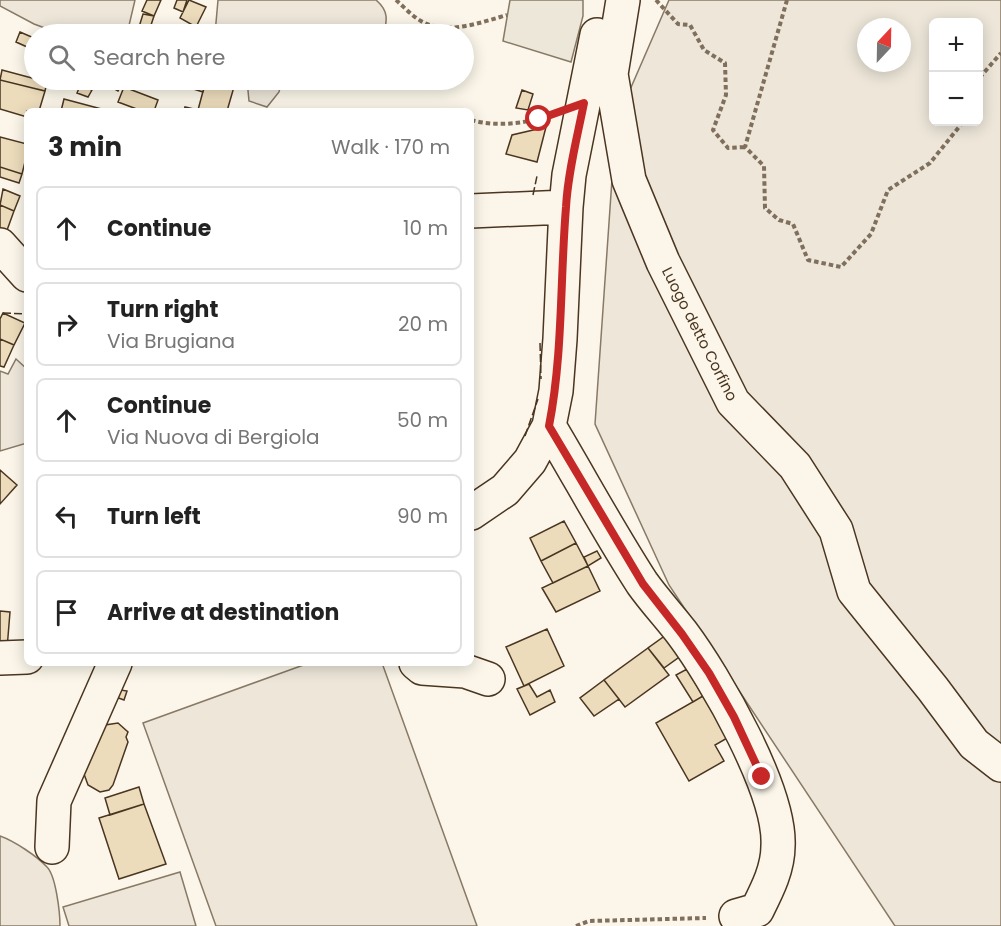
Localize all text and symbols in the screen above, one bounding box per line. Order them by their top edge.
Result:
north arrow [857,18,911,72]
map controls [929,18,983,126]
button: + [929,18,983,72]
search box [24,24,474,90]
icon: search [45,41,78,74]
text: Search here [93,42,226,73]
button: − [929,72,983,126]
route start [525,105,551,131]
text: 3 min [48,129,122,165]
text: Walk · 170 m [331,133,450,161]
icon: ahead [50,212,83,245]
text: Continue [107,213,211,244]
text: 10 m [403,214,448,242]
street label: Luogo detto Corfino [657,263,743,405]
text: Turn right [107,294,218,325]
icon: right [50,308,83,341]
text: 20 m [398,310,448,338]
text: Via Brugiana [107,327,235,355]
text: Continue [107,390,211,421]
icon: ahead [50,404,83,437]
text: 50 m [397,406,448,434]
text: Via Nuova di Bergiola [107,423,320,451]
icon: left [50,500,83,533]
text: Turn left [107,501,201,532]
text: 90 m [397,502,448,530]
icon: arrive [50,596,83,629]
text: Arrive at destination [107,597,339,628]
route end [748,763,774,789]

